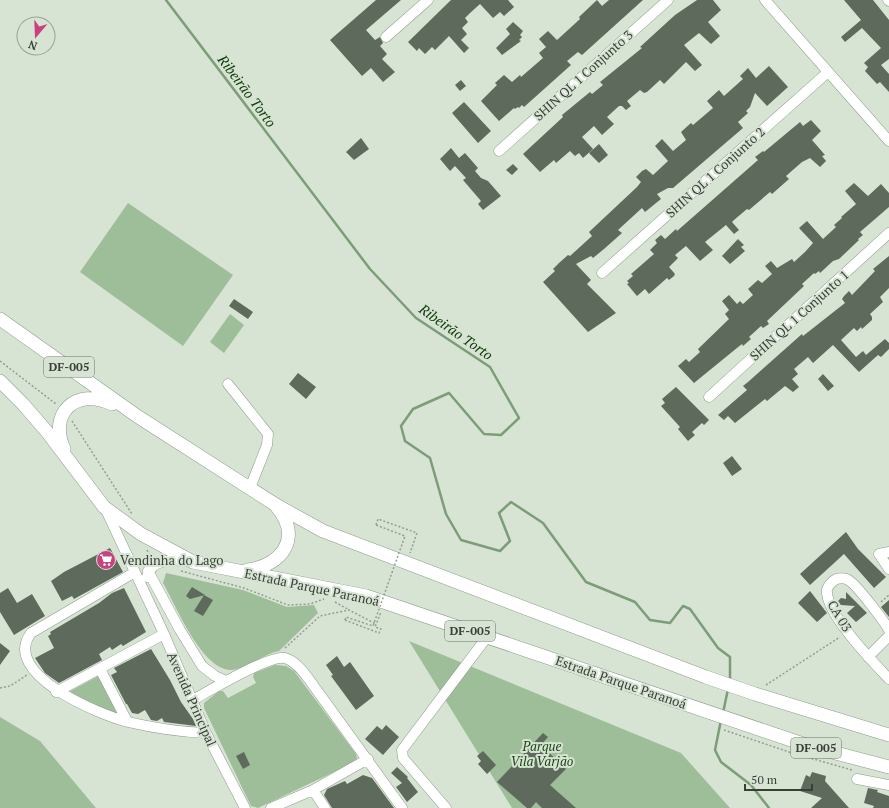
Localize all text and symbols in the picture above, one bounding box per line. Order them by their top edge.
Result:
north arrow [16,16,56,56]
street label: SHIN QL 1 Conjunto 3 [530,26,637,124]
text: N [26,37,39,53]
water label: Ribeirão Torto [213,50,281,131]
street label: SHIN QL 1 Conjunto 2 [662,123,768,221]
street label: SHIN QL 1 Conjunto 1 [746,266,852,364]
water label: Ribeirão Torto [415,299,497,364]
road number: DF-005 [44,357,94,377]
supermarket icon: Vendinha do Lago [95,549,117,571]
place label: Vendinha do Lago [120,551,223,569]
street label: Estrada Parque Paranoá [243,564,381,610]
street label: CA 03 [824,597,856,635]
road number: DF-005 [445,621,495,641]
street label: Avenida Principal [163,649,221,749]
street label: Estrada Parque Paranoá [553,651,689,713]
park label: Parque Vila Varjão [511,737,574,770]
road number: DF-005 [791,738,841,758]
scale bar [745,766,812,792]
text: 50 m [751,772,778,787]

